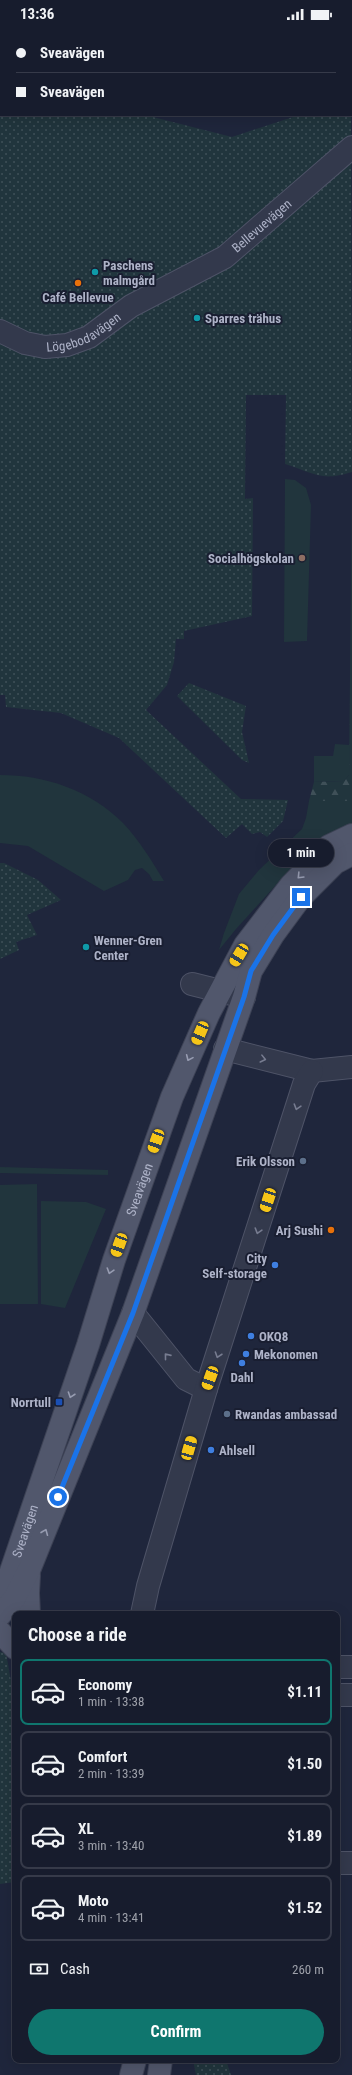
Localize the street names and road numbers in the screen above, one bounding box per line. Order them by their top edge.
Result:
street label: Bellevuevägen [229,196,294,256]
street label: Lögebodavägen [46,309,124,355]
street label: Sveavägen [123,1161,156,1218]
street label: Sveavägen [9,1503,41,1559]

